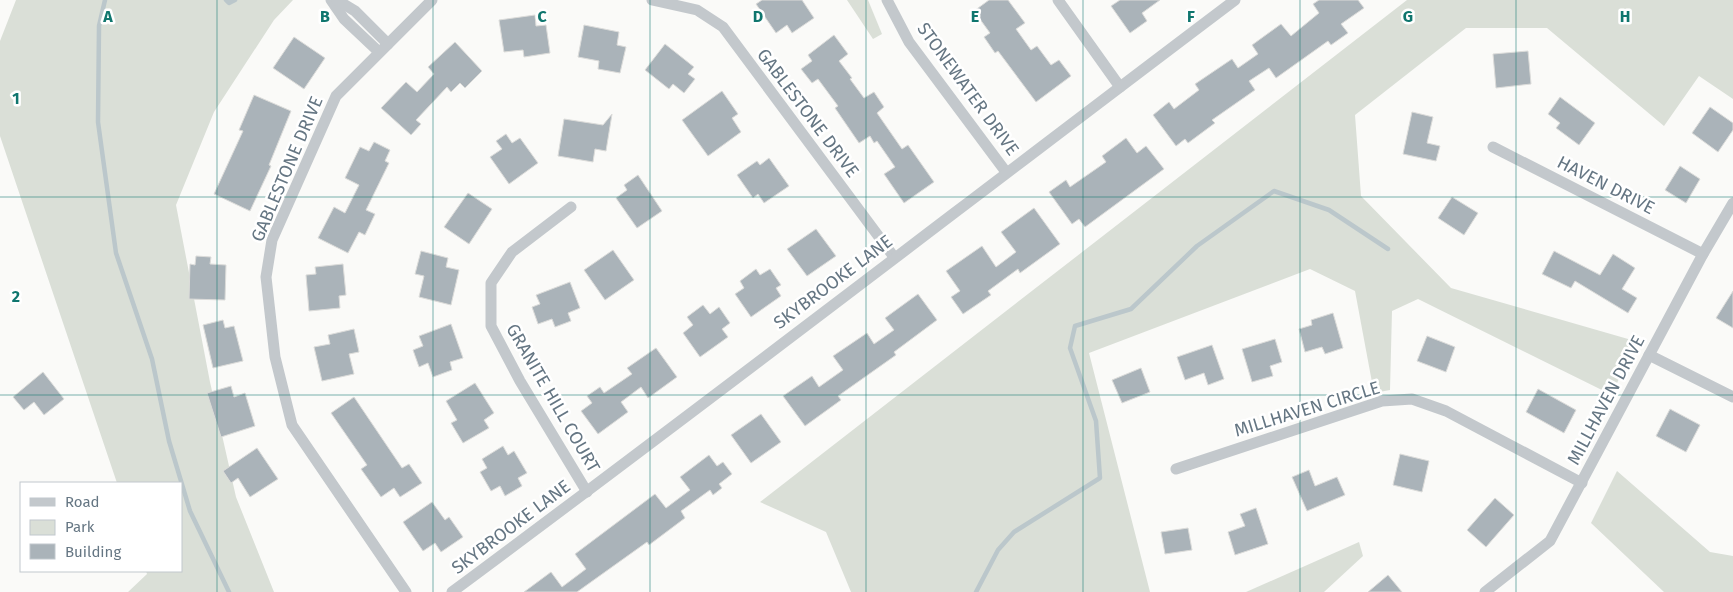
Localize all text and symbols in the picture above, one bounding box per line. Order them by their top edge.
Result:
text: A [102,7,113,26]
text: B [320,7,330,26]
text: C [537,7,547,26]
text: D [753,7,763,26]
text: F [1187,7,1195,26]
text: G [1403,7,1413,26]
text: H [1620,7,1630,26]
street label: STONEWATER DRIVE [913,18,1023,160]
street label: GABLESTONE DRIVE [752,44,864,182]
text: 1 [12,89,20,108]
street label: GABLESTONE DRIVE [246,93,328,245]
street label: HAVEN DRIVE [1554,151,1658,219]
street label: SKYBROOKE LANE [769,230,897,334]
text: 2 [12,287,20,306]
street label: GRANITE HILL COURT [501,320,605,477]
street label: MILLHAVEN DRIVE [1563,331,1649,469]
street label: MILLHAVEN CIRCLE [1232,376,1382,442]
street label: SKYBROOKE LANE [447,475,575,579]
legend [20,482,182,572]
text: Road [65,493,100,511]
text: Park [65,518,95,536]
text: Building [65,543,121,561]

